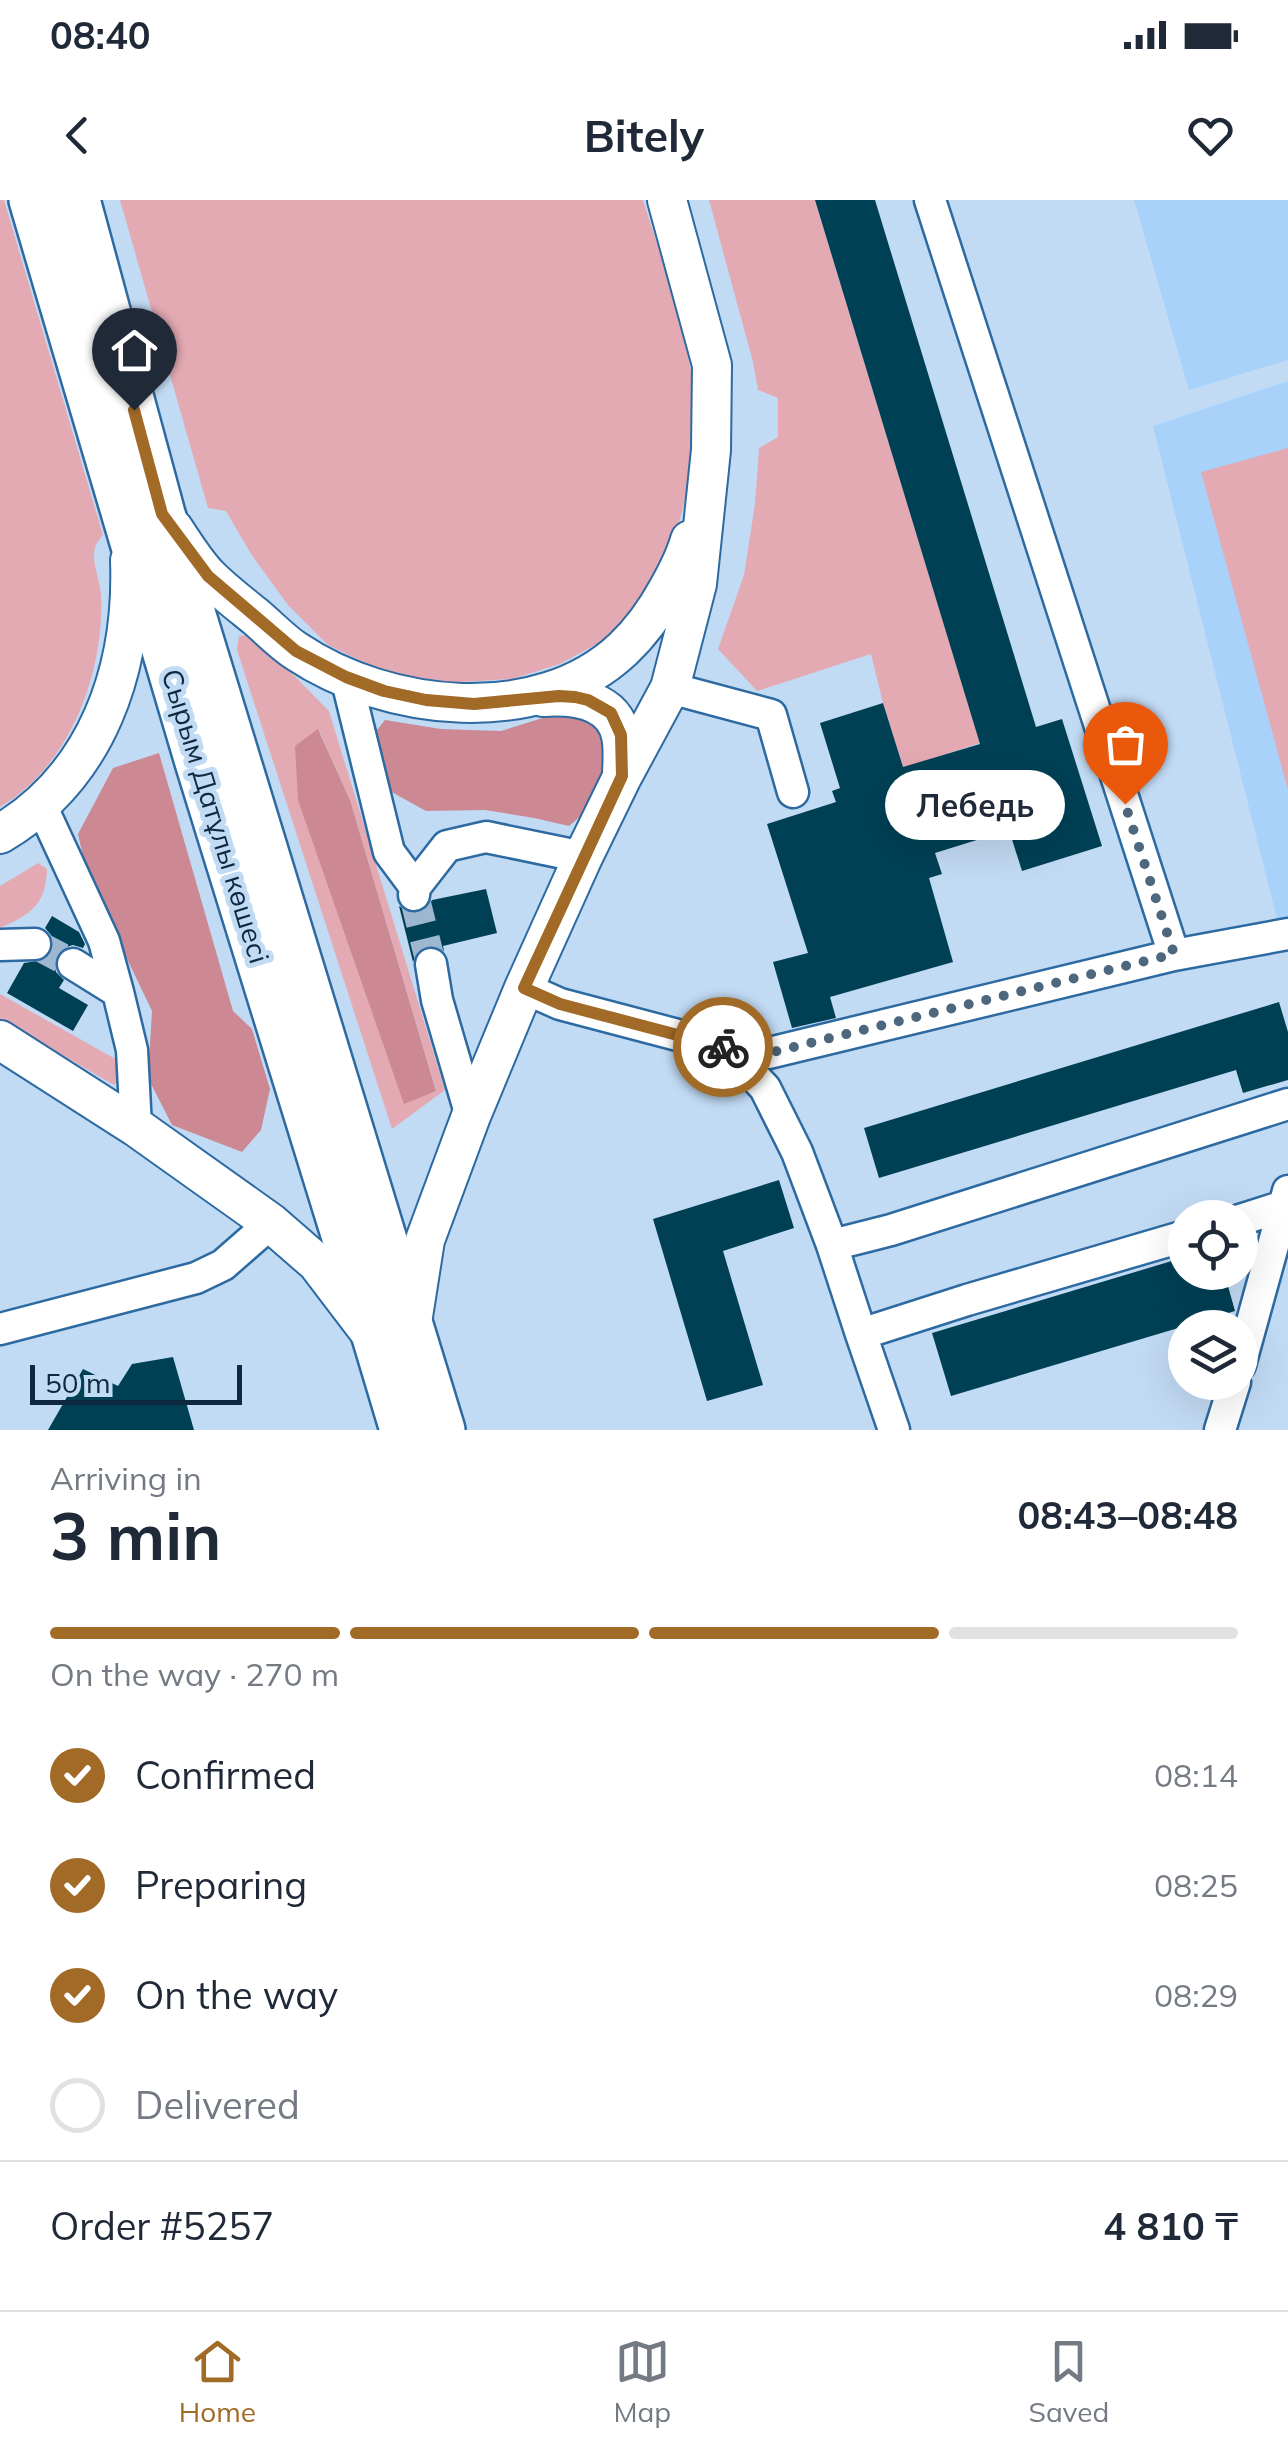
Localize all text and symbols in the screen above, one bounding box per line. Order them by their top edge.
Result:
text: 08:40 [50,11,151,59]
text: Bitely [584,107,704,163]
icon: back [50,108,105,163]
icon: heart [1183,108,1238,163]
pin [92,308,177,411]
icon: home [107,323,162,378]
street label: Сырым Датұлы көшесі [155,665,277,967]
pin [1083,702,1168,805]
icon: bag [1098,717,1153,772]
callout: Лебедь [885,769,1065,839]
text: Лебедь [916,785,1034,825]
courier [673,997,773,1097]
icon: bike [696,1020,751,1075]
map controls [1168,1200,1258,1400]
button: locate [1168,1200,1258,1290]
button: layers [1168,1310,1258,1400]
scale bar [30,1360,242,1404]
text: 50 m [45,1365,111,1400]
text: Arriving in [50,1458,202,1498]
text: 08:43–08:48 [1018,1491,1238,1539]
text: 3 min [50,1495,221,1576]
text: On the way · 270 m [50,1654,339,1694]
icon: check [50,1748,105,1803]
text: Confirmed [135,1751,316,1799]
text: 08:14 [1154,1755,1238,1795]
icon: check [50,1858,105,1913]
text: Preparing [135,1861,307,1909]
text: 08:25 [1154,1865,1238,1905]
icon: check [50,1968,105,2023]
text: On the way [135,1971,338,2019]
text: 08:29 [1154,1975,1238,2015]
text: Delivered [135,2081,300,2129]
text: Order #5257 [50,2202,274,2250]
text: 4 810 ₸ [1103,2202,1238,2250]
tab: Home [179,2334,256,2429]
tab: Map [613,2334,671,2429]
tab: Saved [1028,2334,1109,2429]

